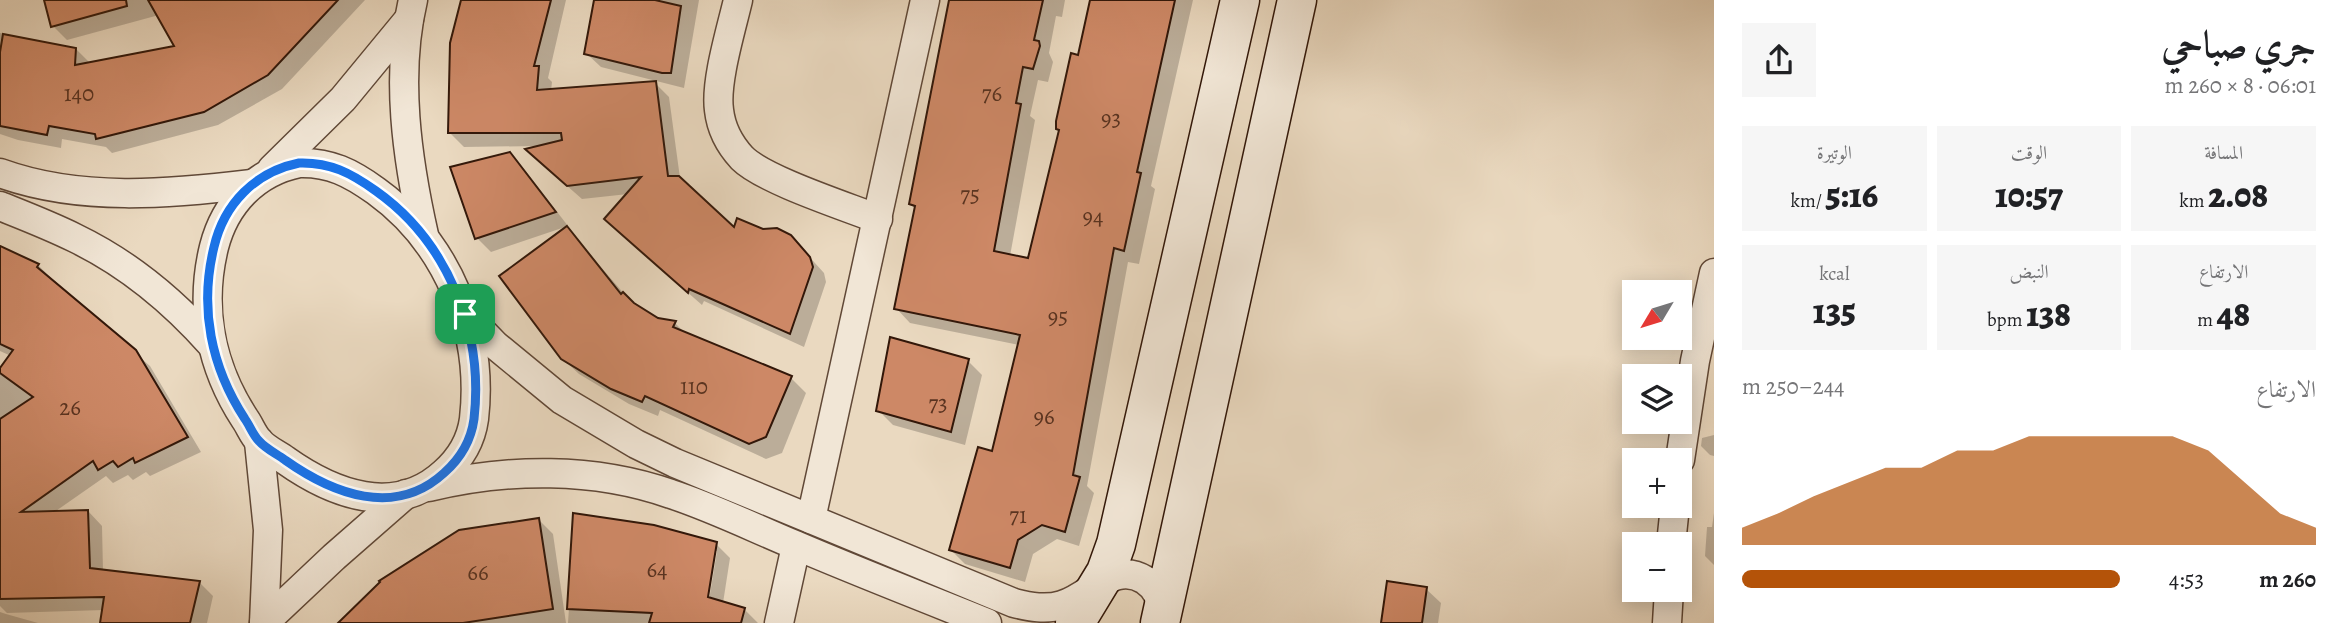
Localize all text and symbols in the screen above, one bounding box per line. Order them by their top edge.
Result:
text: جري صباحي [2162,18,2316,70]
button: share [1742,23,1816,97]
text: 06:01 · 8 × 260 m [2164,70,2316,101]
house number: 140 [64,78,94,109]
house number: 76 [982,78,1002,109]
house number: 93 [1101,103,1121,134]
text: الوتيرة [1817,140,1852,166]
text: الوقت [2011,140,2047,166]
text: المسافة [2204,140,2243,166]
text: 5:16 [1826,171,1878,219]
text: 10:57 [1995,171,2063,219]
text: 2.08 [2208,171,2268,219]
house number: 75 [960,179,980,210]
text: /km [1790,188,1826,214]
text: km [2179,188,2208,214]
house number: 94 [1083,201,1103,232]
text: النبض [2009,259,2049,285]
text: الارتفاع [2199,259,2248,285]
text: kcal [1819,261,1850,287]
north arrow [1622,280,1692,350]
map controls [1622,280,1692,602]
pin [435,284,495,344]
text: 135 [1813,287,1856,335]
text: 138 [2026,290,2071,338]
text: 48 [2217,290,2250,338]
icon: arrive [446,295,484,333]
house number: 95 [1048,301,1068,332]
text: bpm [1987,307,2026,333]
text: m [2197,307,2217,333]
button: layers [1622,364,1692,434]
house number: 110 [680,371,708,402]
text: 244–250 m [1742,371,1845,402]
text: الارتفاع [2256,374,2316,405]
house number: 73 [928,388,948,419]
house number: 26 [59,392,81,423]
house number: 96 [1033,401,1055,432]
button: + [1622,448,1692,518]
house number: 71 [1009,500,1027,531]
button: − [1622,532,1692,602]
house number: 64 [646,554,668,585]
house number: 66 [467,557,489,588]
text: 4:53 [2169,564,2204,595]
text: 260 m [2259,564,2316,595]

